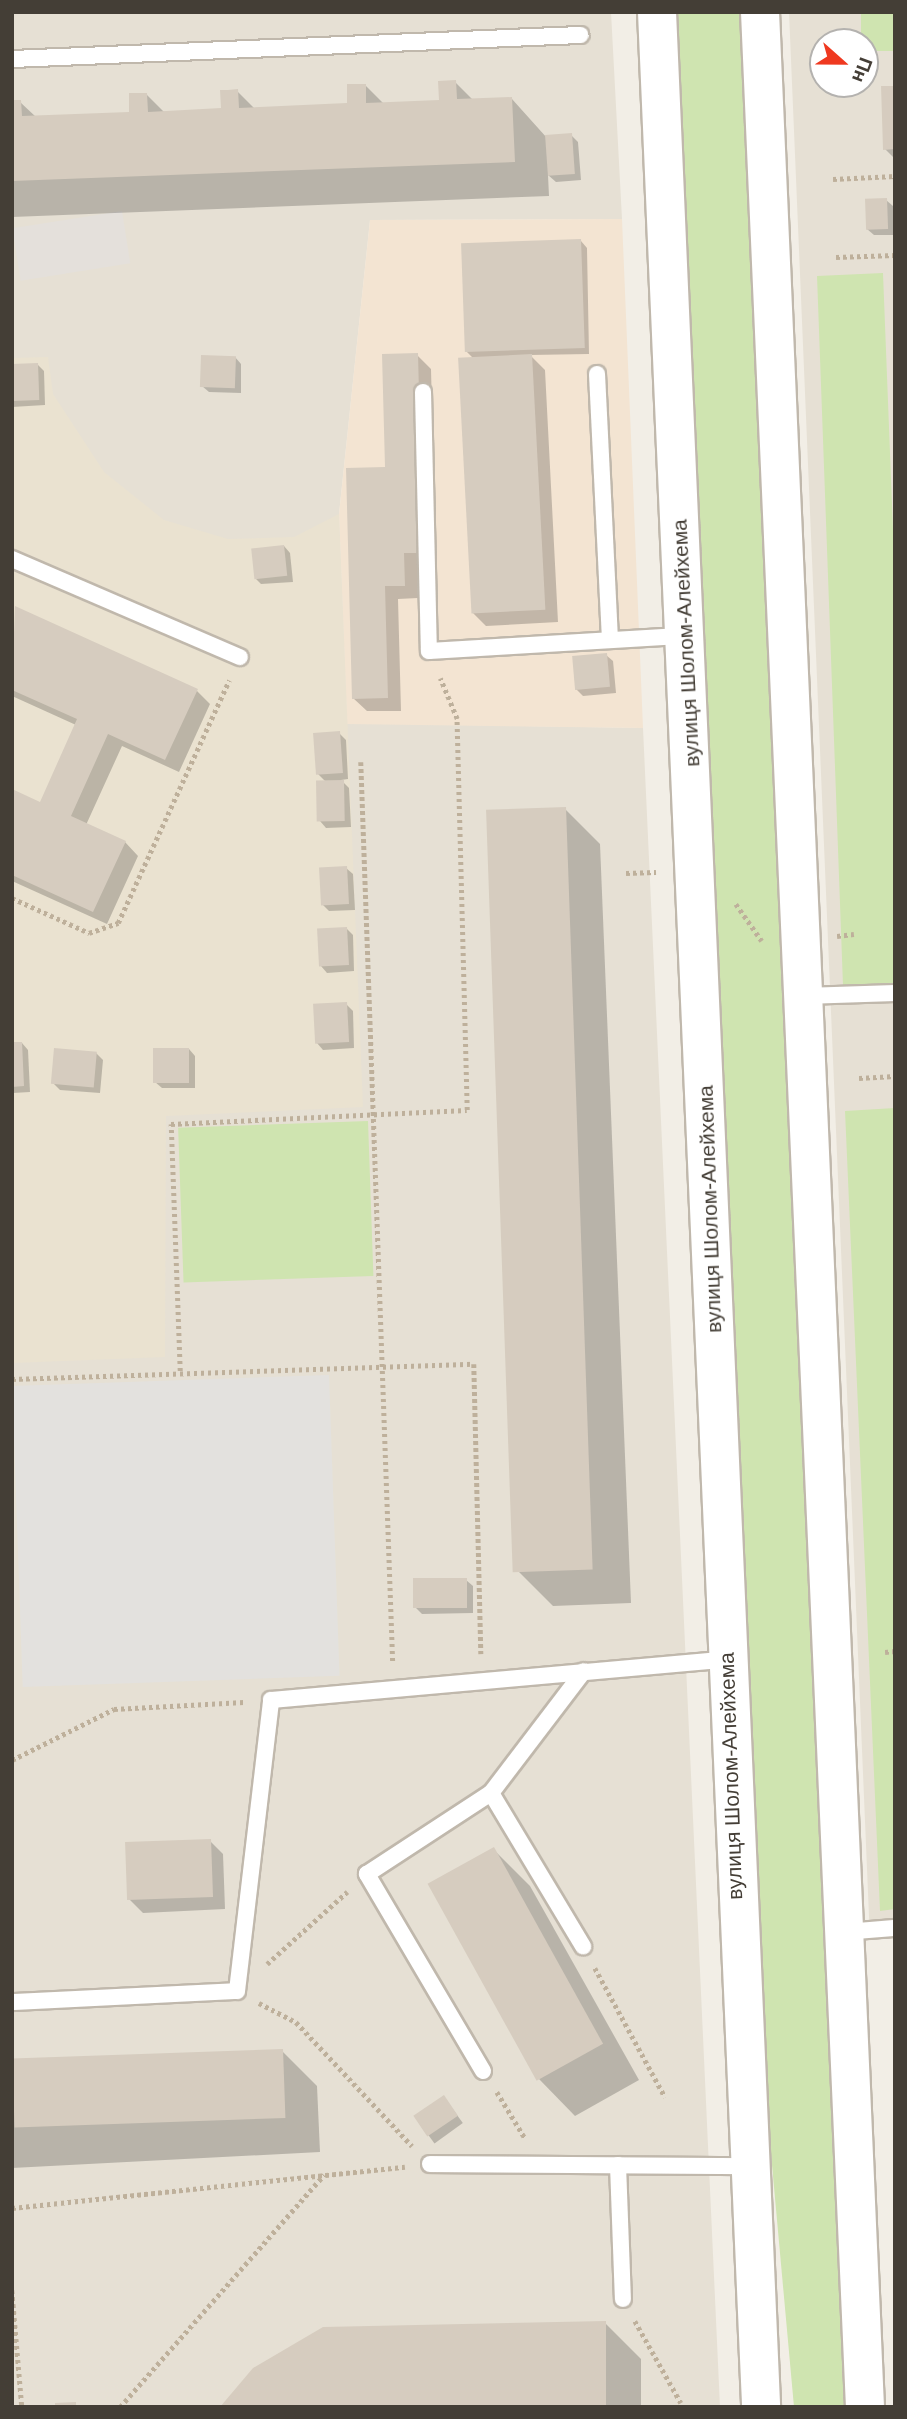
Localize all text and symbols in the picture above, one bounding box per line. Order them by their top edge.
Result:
north arrow [809,28,879,98]
text: Пн [848,54,877,85]
street label: вулиця Шолом-Алейхема [667,519,705,767]
street label: вулиця Шолом-Алейхема [693,1085,727,1333]
street label: вулиця Шолом-Алейхема [714,1652,748,1900]

